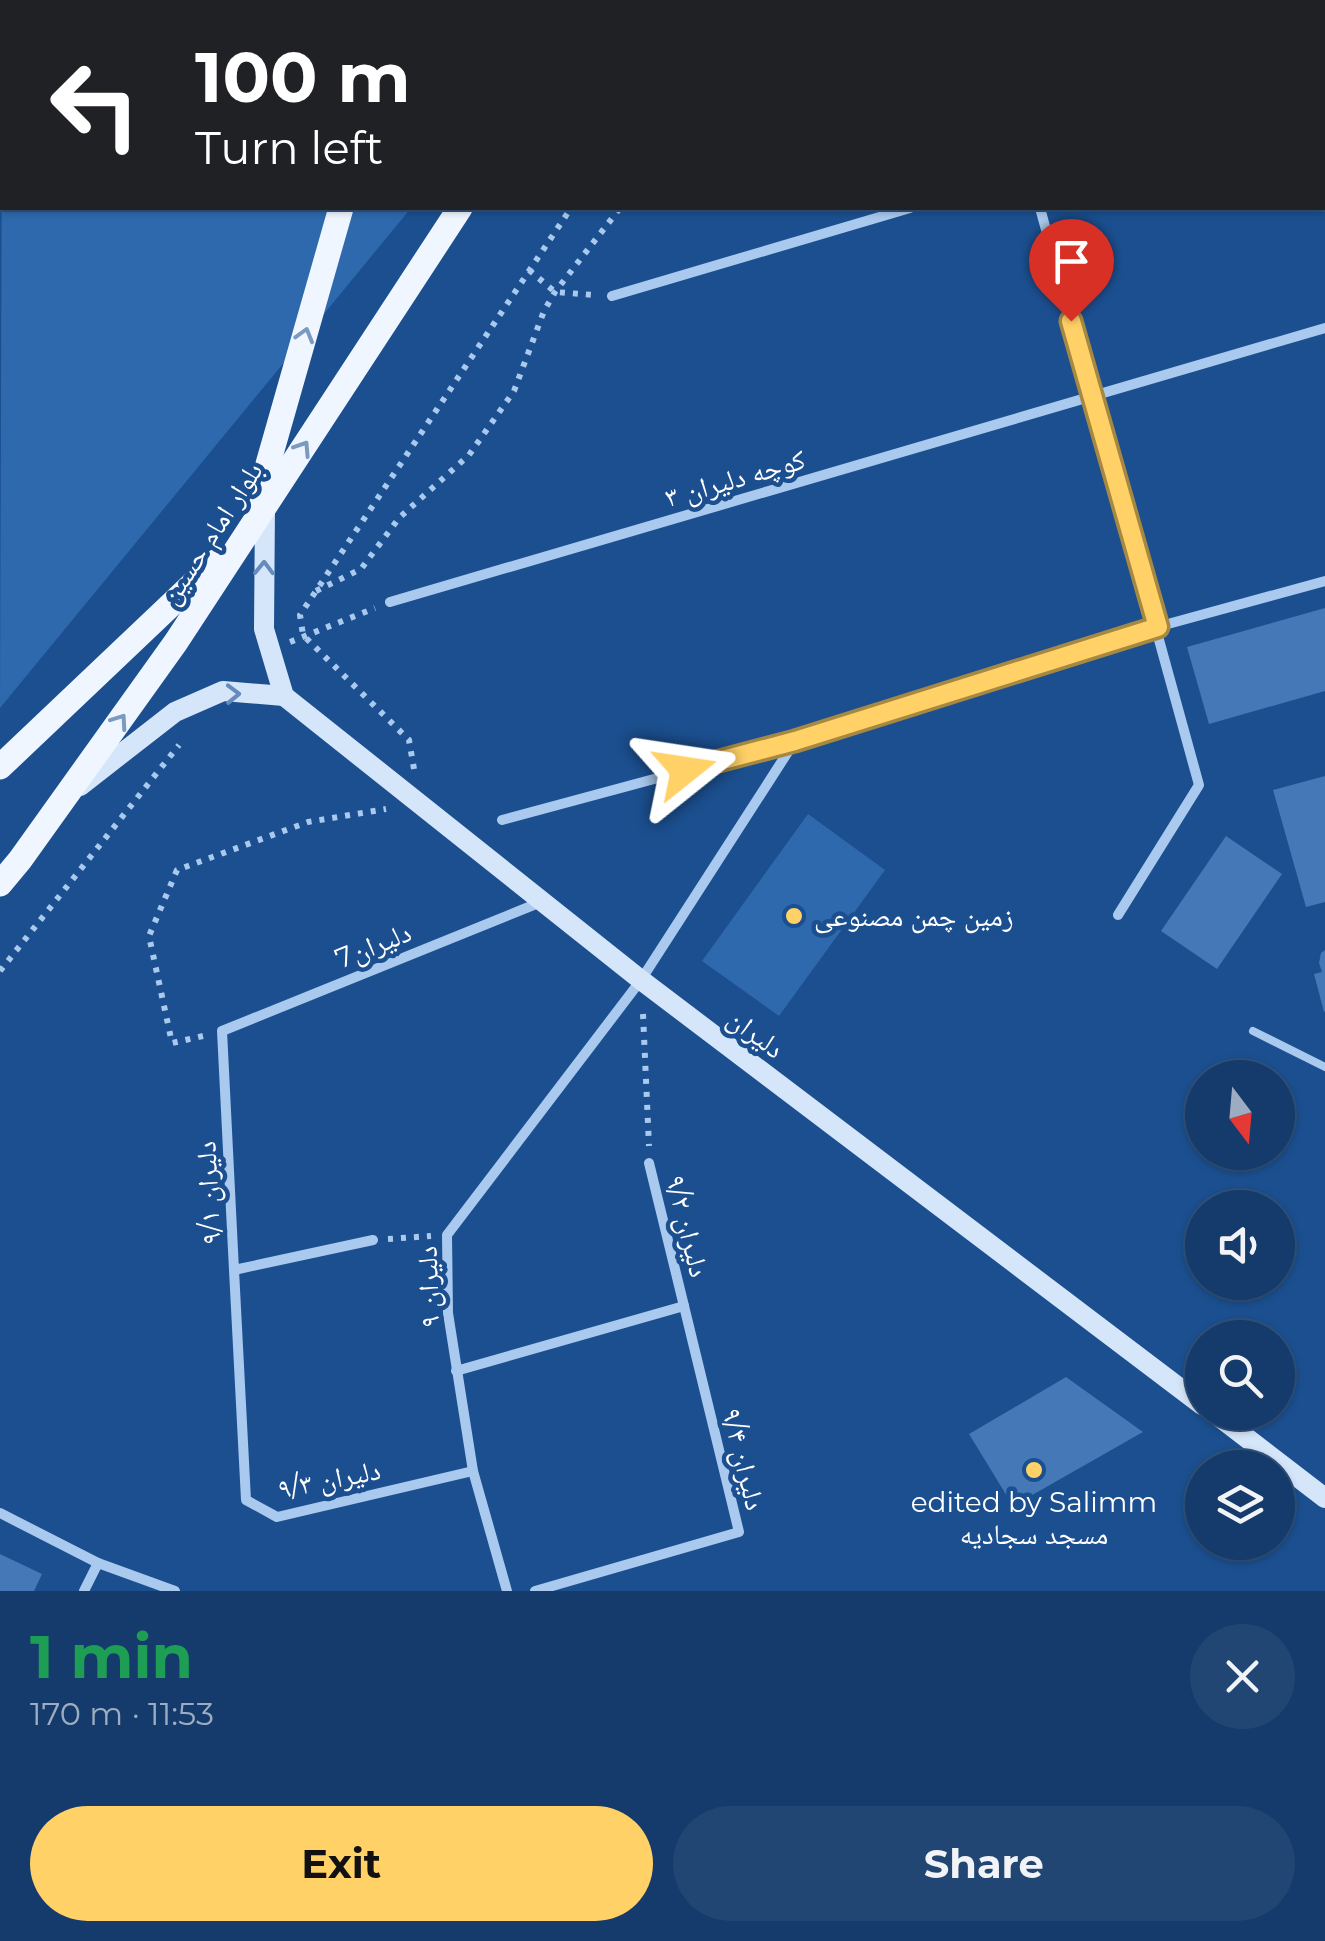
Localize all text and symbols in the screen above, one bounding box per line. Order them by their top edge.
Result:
text: 100 m [195,34,411,120]
icon: left [30,40,160,170]
text: Turn left [195,120,383,175]
pin [1029,219,1114,322]
icon: arrive [1044,234,1099,289]
one-way arrow [293,326,314,344]
one-way arrow [290,441,309,459]
street label: کوچه دلیران ۳ [661,442,809,514]
street label: بلوار امام حسین [152,455,271,612]
one-way arrow [254,559,275,575]
one-way arrow [226,683,242,704]
one-way arrow [108,713,126,732]
position arrow [633,718,737,822]
place label: زمین چمن مصنوعی [814,899,1014,934]
marker: زمین چمن مصنوعی [783,905,805,927]
street label: دلیران7 [330,915,416,975]
street label: دلیران [721,1001,791,1065]
north arrow [1185,1060,1295,1170]
map controls [1185,1060,1295,1560]
street label: دلیران ۹/۱ [188,1140,228,1246]
street label: دلیران ۹/۲ [659,1171,717,1281]
button: sound [1185,1190,1295,1300]
street label: دلیران ۹ [410,1245,446,1329]
button: search [1185,1320,1295,1430]
street label: دلیران ۹/۴ [715,1404,773,1514]
button: layers [1185,1450,1295,1560]
street label: دلیران ۹/۳ [275,1452,383,1506]
marker: edited by Salimm مسجد سجادیه [1023,1459,1045,1481]
place label: edited by Salimm مسجد سجادیه [911,1485,1157,1551]
text: 1 min [30,1620,193,1693]
button: close [1190,1624,1295,1729]
text: 170 m · 11:53 [30,1694,214,1733]
button: Exit [30,1806,653,1921]
button: Share [673,1806,1295,1921]

